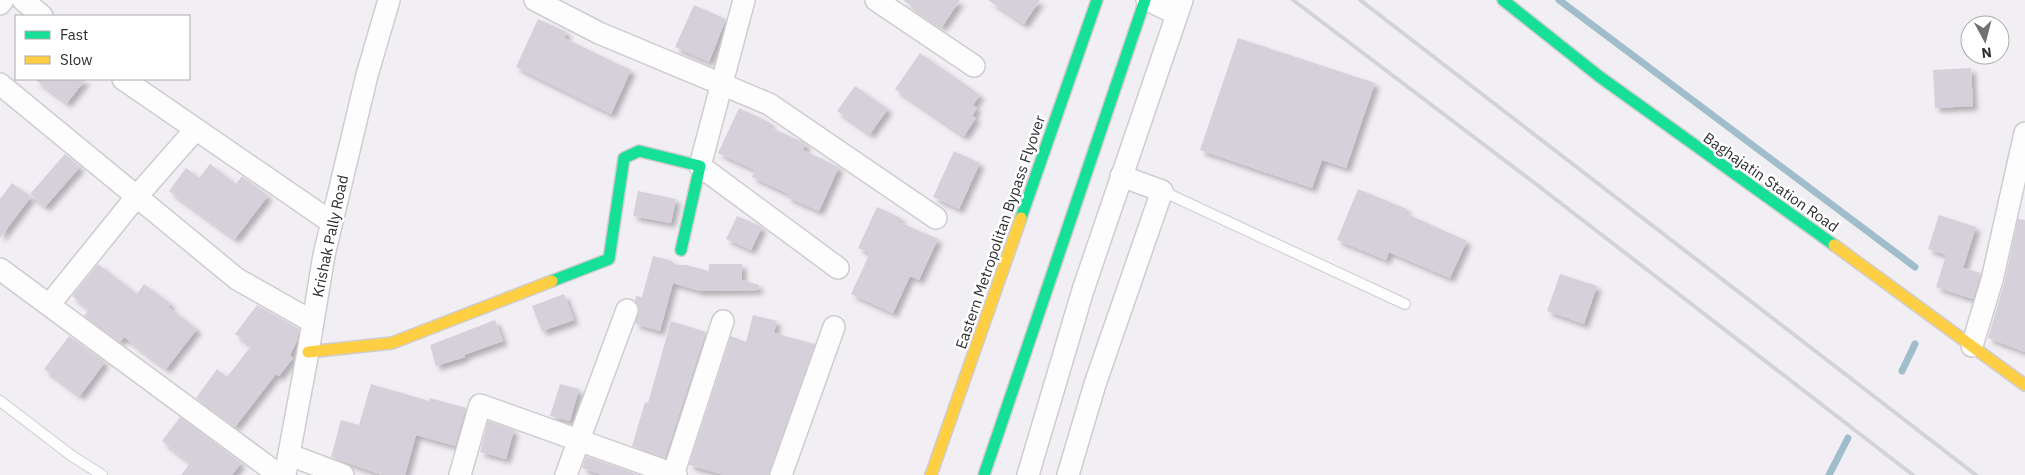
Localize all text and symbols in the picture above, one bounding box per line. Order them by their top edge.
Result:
legend [15,15,190,80]
north arrow [1960,15,2010,65]
text: Fast [60,25,88,44]
text: N [1980,43,1993,62]
text: Slow [60,50,93,69]
street label: Eastern Metropolitan Bypass Flyover [951,112,1049,351]
street label: Baghajatin Station Road [1700,128,1842,236]
street label: Krishak Pally Road [308,173,352,299]

